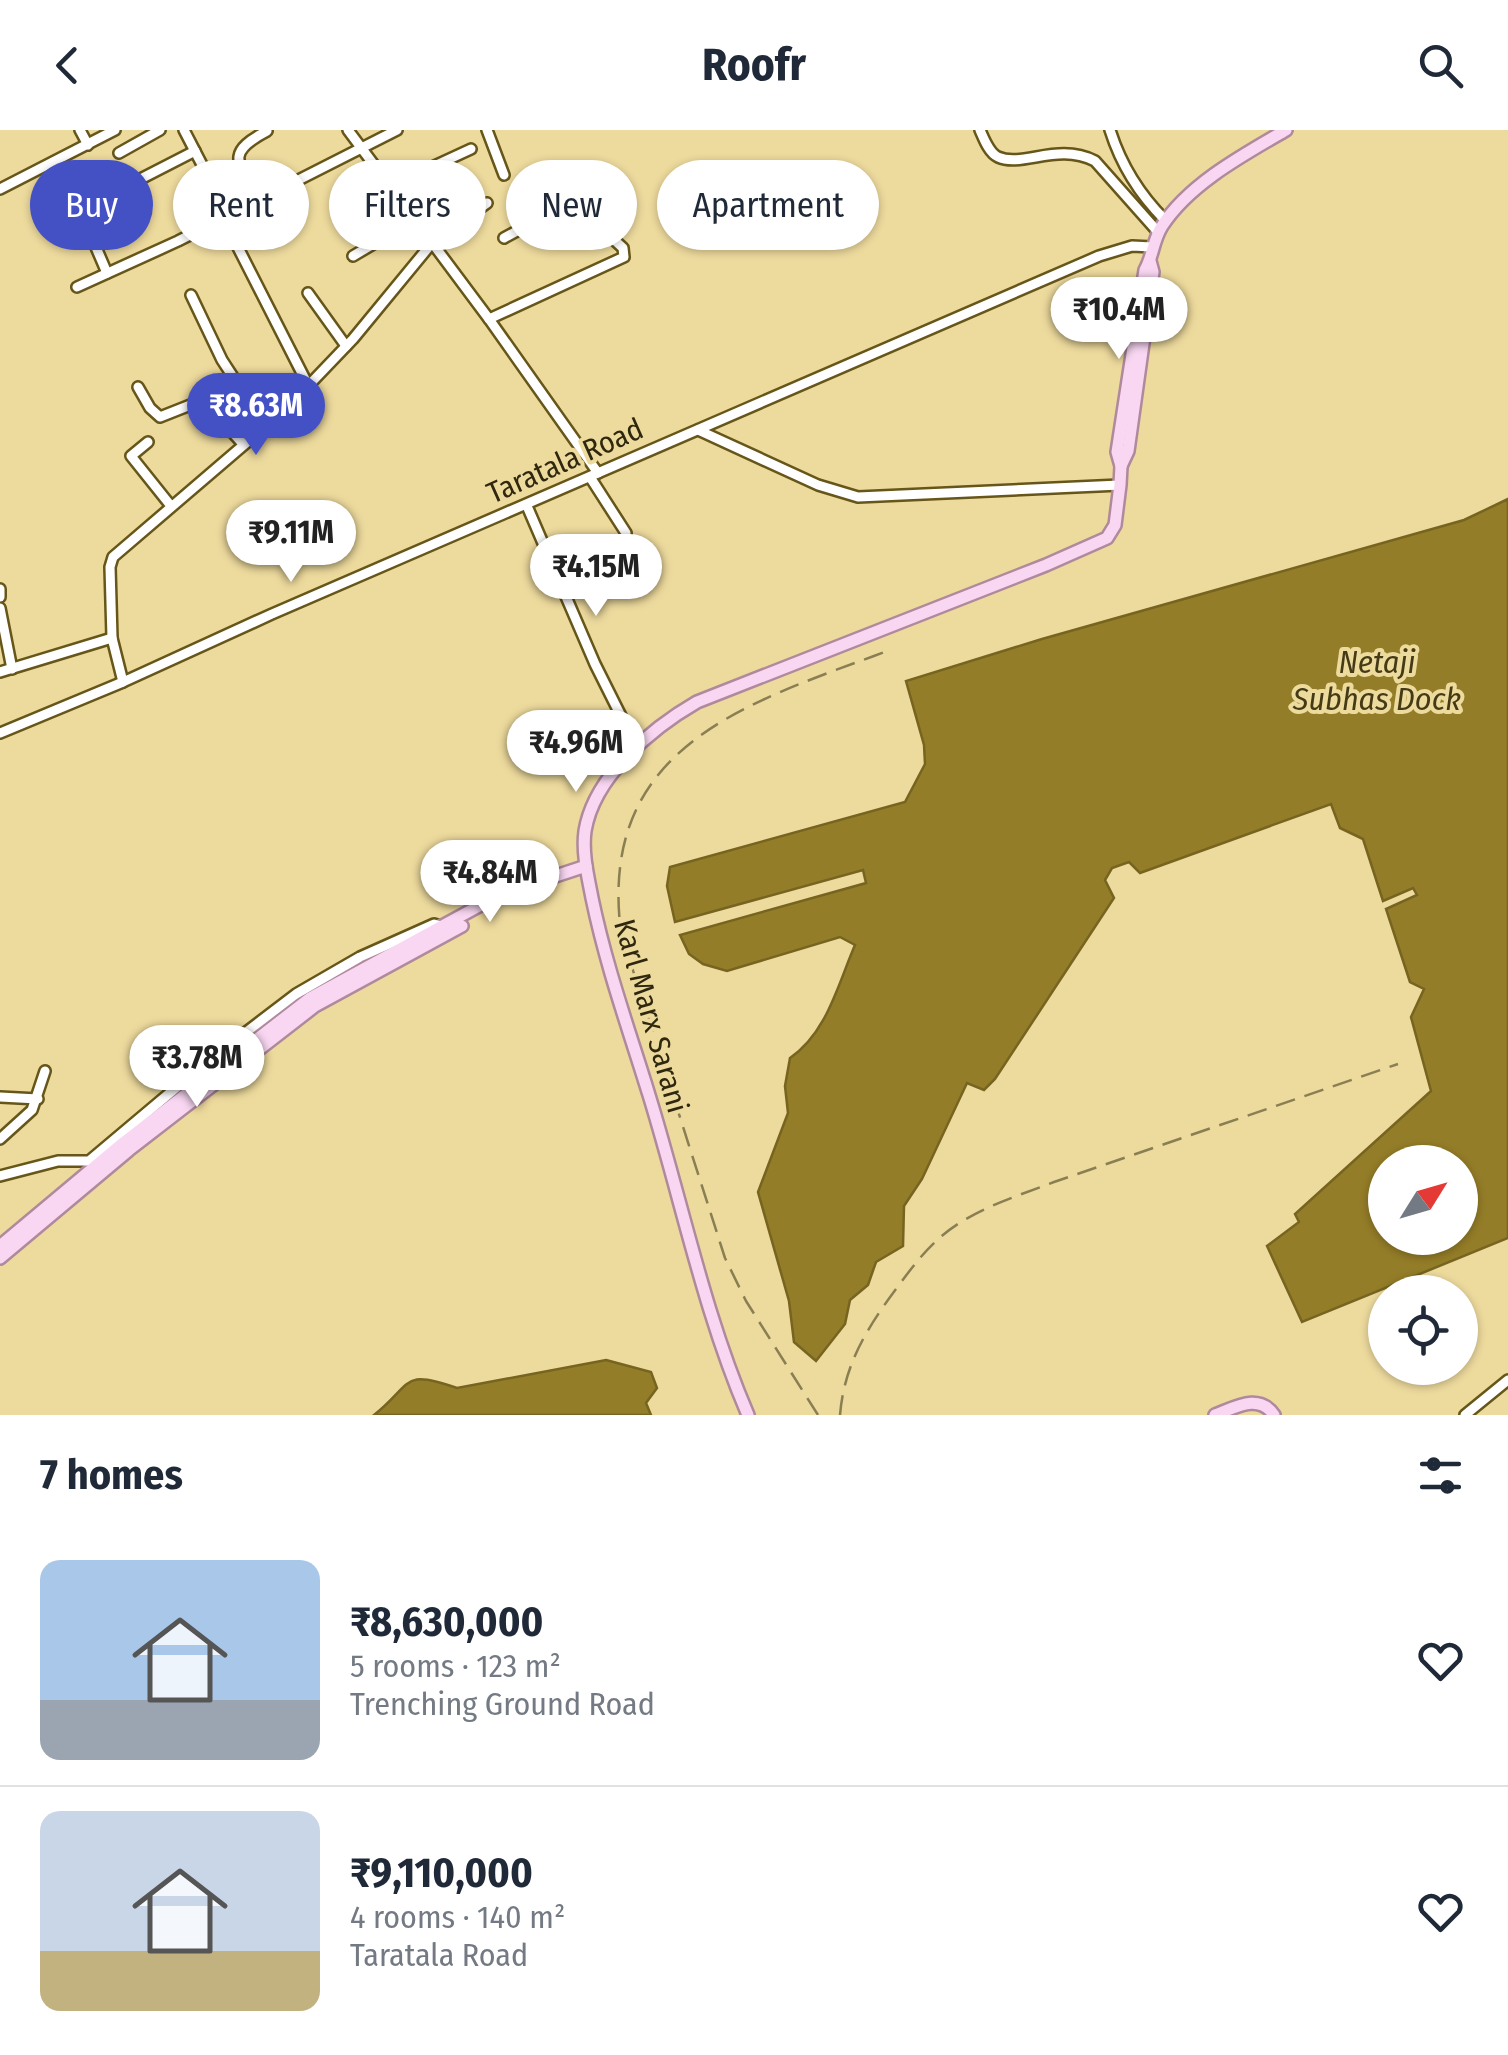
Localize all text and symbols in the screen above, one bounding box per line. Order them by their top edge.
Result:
icon: back [40,38,95,93]
text: Roofr [702,38,806,92]
icon: search [1413,38,1468,93]
chip: Buy [30,160,153,250]
chip: Rent [173,160,309,250]
chip: Filters [329,160,486,250]
chip: New [506,160,637,250]
chip: Apartment [657,160,879,250]
pin: ₹10.4M [1038,277,1200,362]
text: ₹10.4M [1073,290,1165,328]
pin: ₹8.63M [175,373,337,458]
text: ₹8.63M [209,386,303,424]
street label: Taratala Road [481,411,649,511]
pin: ₹9.11M [210,500,372,585]
text: ₹9.11M [248,513,334,551]
pin: ₹4.15M [515,534,677,619]
text: ₹4.15M [552,547,640,585]
water label: Netaji Subhas Dock [1292,643,1461,718]
pin: ₹4.96M [495,710,657,795]
text: ₹4.96M [529,723,623,761]
pin: ₹4.84M [409,840,571,925]
text: ₹4.84M [442,853,538,891]
street label: Karl Marx Sarani [606,915,696,1117]
pin: ₹3.78M [116,1025,278,1110]
text: ₹3.78M [151,1038,243,1076]
north arrow [1368,1145,1478,1255]
map controls [1368,1145,1478,1385]
button: locate [1368,1275,1478,1385]
icon: filters [1413,1448,1468,1503]
text: 7 homes [40,1450,183,1500]
text: ₹8,630,000 [350,1597,544,1647]
icon: home [120,1600,240,1720]
icon: heart [1413,1633,1468,1688]
text: 5 rooms · 123 m² [350,1647,561,1685]
text: Trenching Ground Road [350,1685,655,1723]
text: ₹9,110,000 [350,1848,533,1898]
icon: home [120,1851,240,1971]
icon: heart [1413,1884,1468,1939]
text: 4 rooms · 140 m² [350,1898,565,1936]
text: Taratala Road [350,1936,528,1974]

